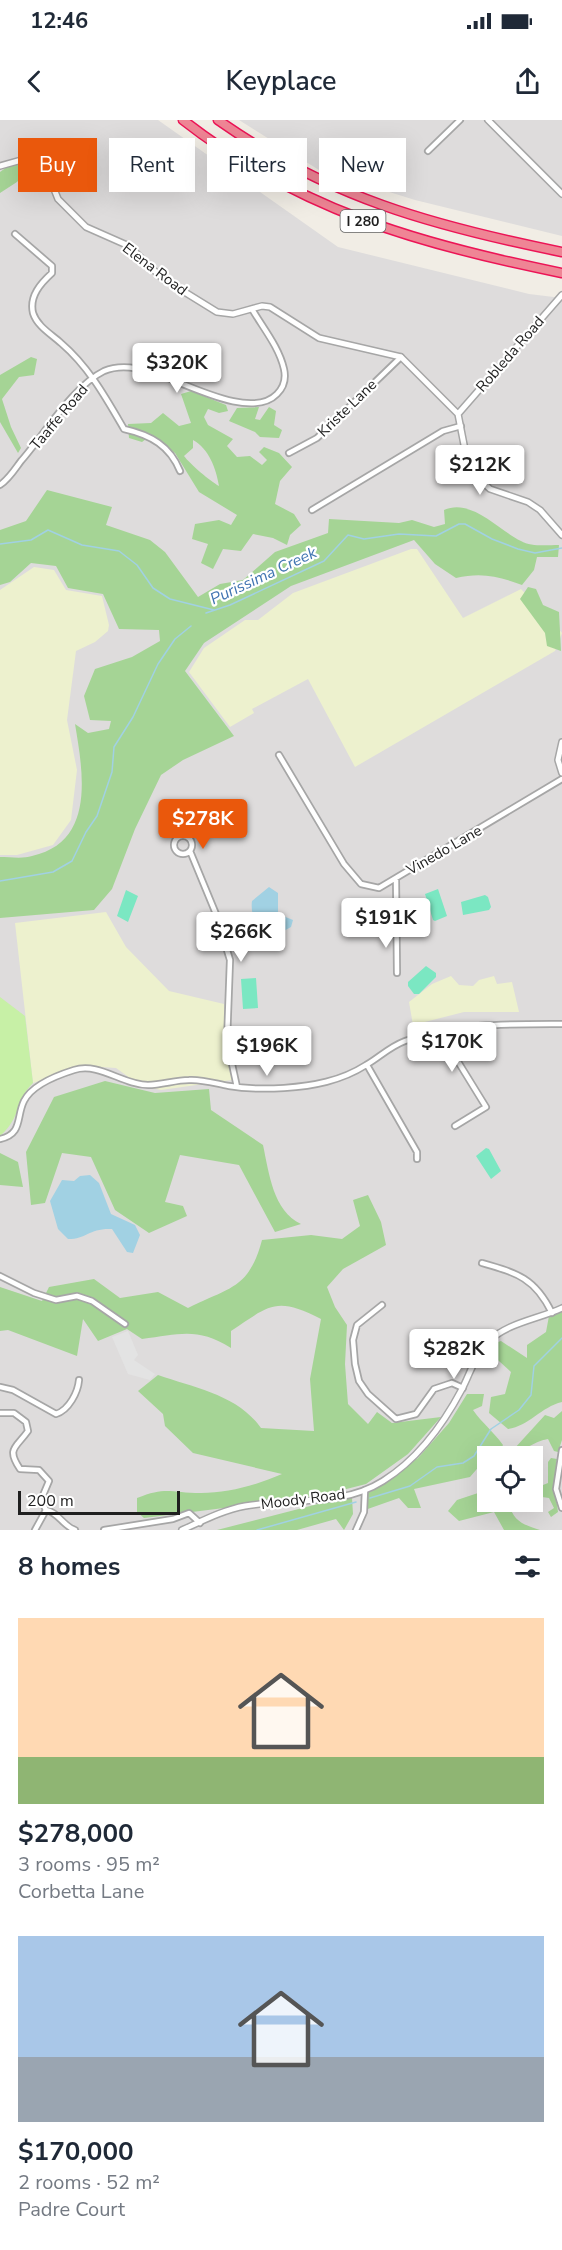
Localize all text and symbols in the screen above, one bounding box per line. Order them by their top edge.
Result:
text: 12:46 [30,6,88,36]
text: Keyplace [226,63,336,100]
icon: back [18,65,51,98]
icon: share [511,65,544,98]
chip: Buy [18,138,97,192]
chip: Rent [109,138,195,192]
chip: Filters [207,138,307,192]
chip: New [319,138,406,192]
road number: I 280 [340,210,386,232]
street label: Elena Road [119,238,191,300]
street label: Robleda Road [471,312,549,396]
pin: $320K [135,343,219,394]
text: $320K [146,349,208,376]
street label: Kriste Lane [313,375,381,441]
street label: Taaffe Road [26,380,92,454]
pin: $212K [438,445,522,496]
text: $212K [449,451,511,478]
water label: Purissima Creek [207,541,321,610]
pin: $278K [161,799,245,850]
text: $278K [172,805,234,832]
street label: Vinedo Lane [402,820,485,880]
pin: $191K [344,898,428,949]
text: $191K [355,904,417,931]
pin: $266K [199,912,283,963]
text: $266K [210,918,272,945]
pin: $170K [410,1022,494,1073]
pin: $196K [225,1026,309,1077]
text: $170K [421,1028,483,1055]
text: $196K [236,1032,298,1059]
pin: $282K [412,1329,496,1380]
text: $282K [423,1335,485,1362]
map controls [477,1446,543,1512]
button: locate [477,1446,543,1512]
street label: Moody Road [260,1484,346,1514]
scale bar [18,1488,180,1516]
text: 200 m [27,1490,74,1512]
text: 8 homes [18,1549,120,1584]
icon: filters [511,1550,544,1583]
icon: home [227,1657,335,1765]
text: $278,000 [18,1816,134,1851]
text: 3 rooms · 95 m² [18,1851,160,1878]
text: Corbetta Lane [18,1878,144,1905]
icon: home [227,1975,335,2083]
text: $170,000 [18,2134,134,2169]
text: 2 rooms · 52 m² [18,2169,160,2196]
text: Padre Court [18,2196,125,2223]

